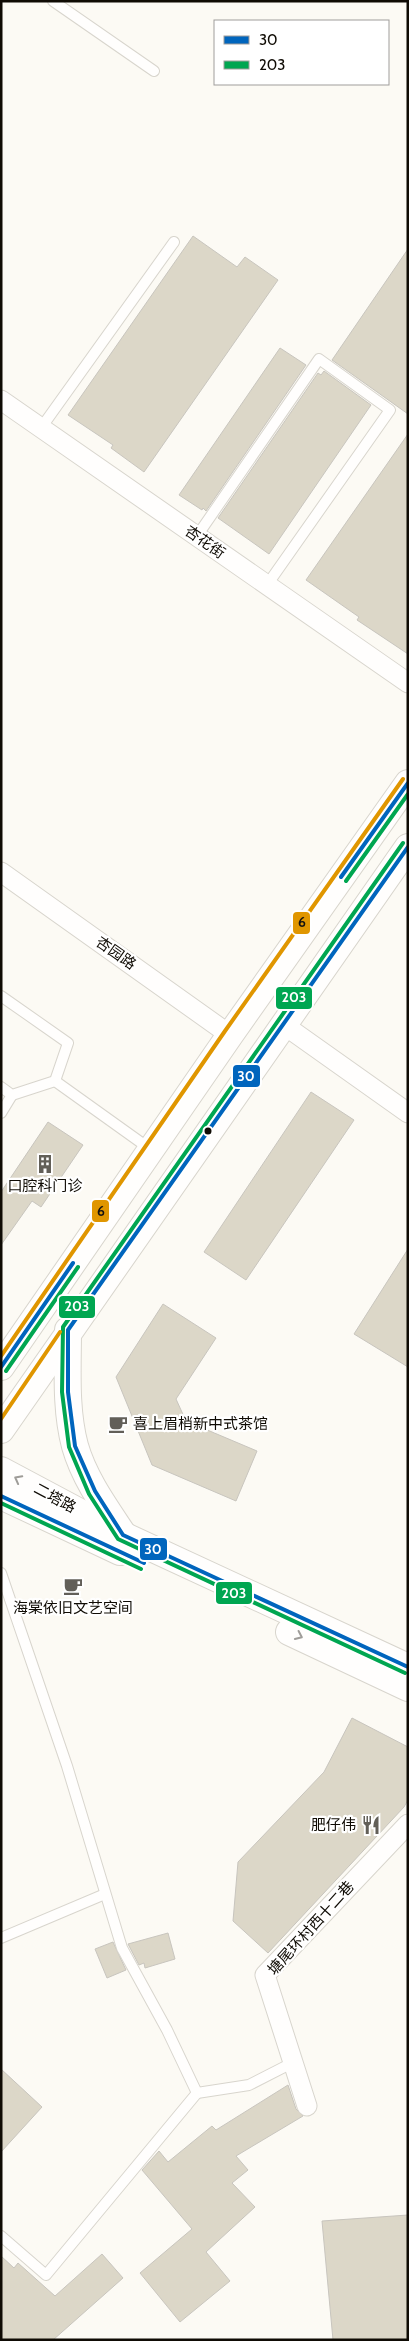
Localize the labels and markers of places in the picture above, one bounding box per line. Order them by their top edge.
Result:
unlabelled marker [203,1126,213,1136]
building icon: 口腔科门诊 [34,1153,56,1175]
place label: 口腔科门诊 [7,1177,83,1195]
cafe icon: 喜上眉梢新中式茶馆 [107,1413,129,1435]
place label: 喜上眉梢新中式茶馆 [133,1415,268,1433]
cafe icon: 海棠依旧文艺空间 [62,1575,84,1597]
place label: 海棠依旧文艺空间 [13,1599,133,1617]
restaurant icon: 肥仔伟 [360,1814,382,1836]
place label: 肥仔伟 [311,1816,356,1834]

